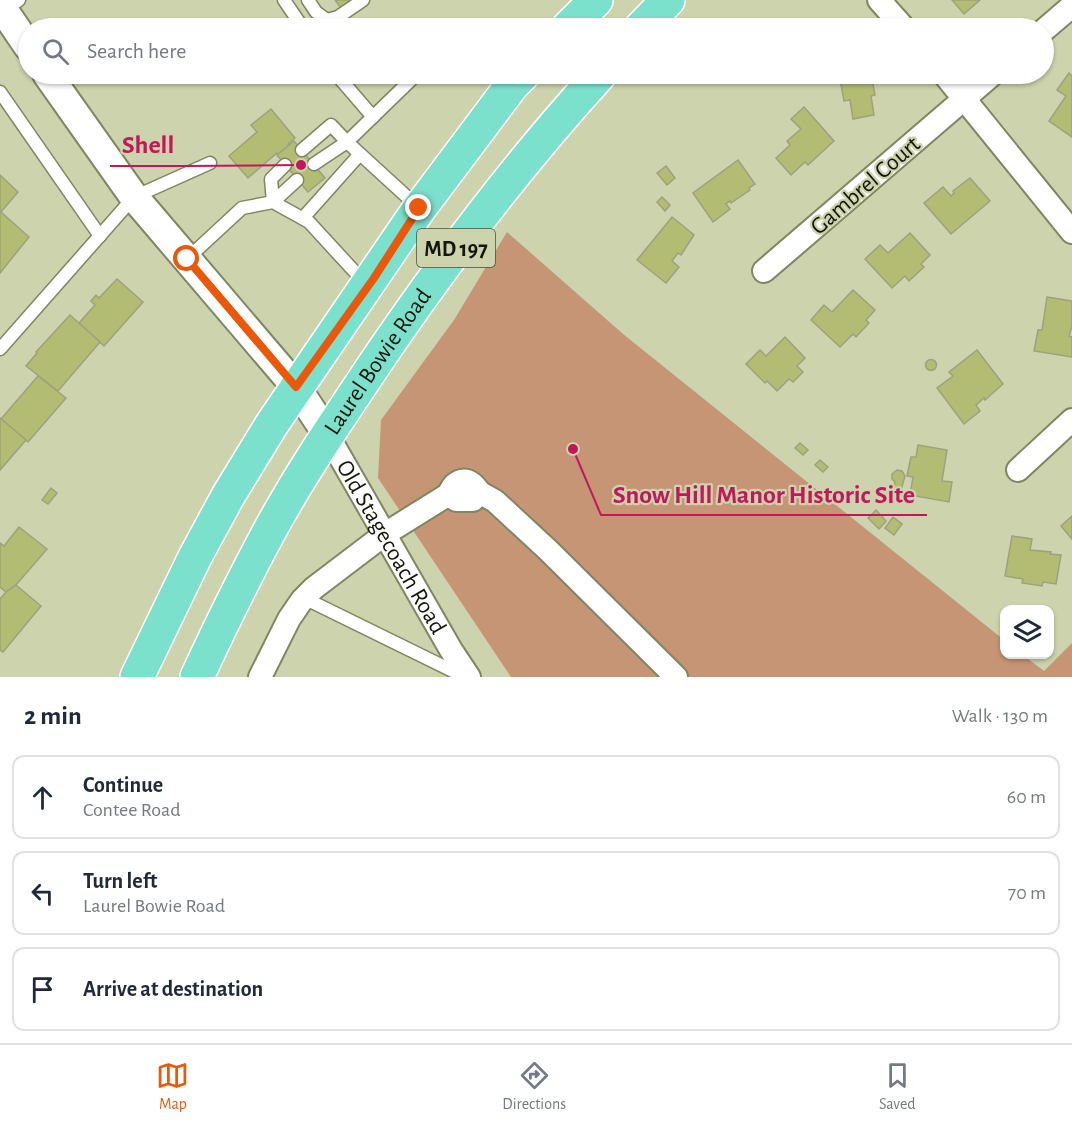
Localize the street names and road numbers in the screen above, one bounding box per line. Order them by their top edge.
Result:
street label: Gambrel Court [806,132,925,239]
road number: MD 197 [417,229,495,267]
street label: Laurel Bowie Road [320,285,436,439]
street label: Old Stagecoach Road [332,456,450,638]

